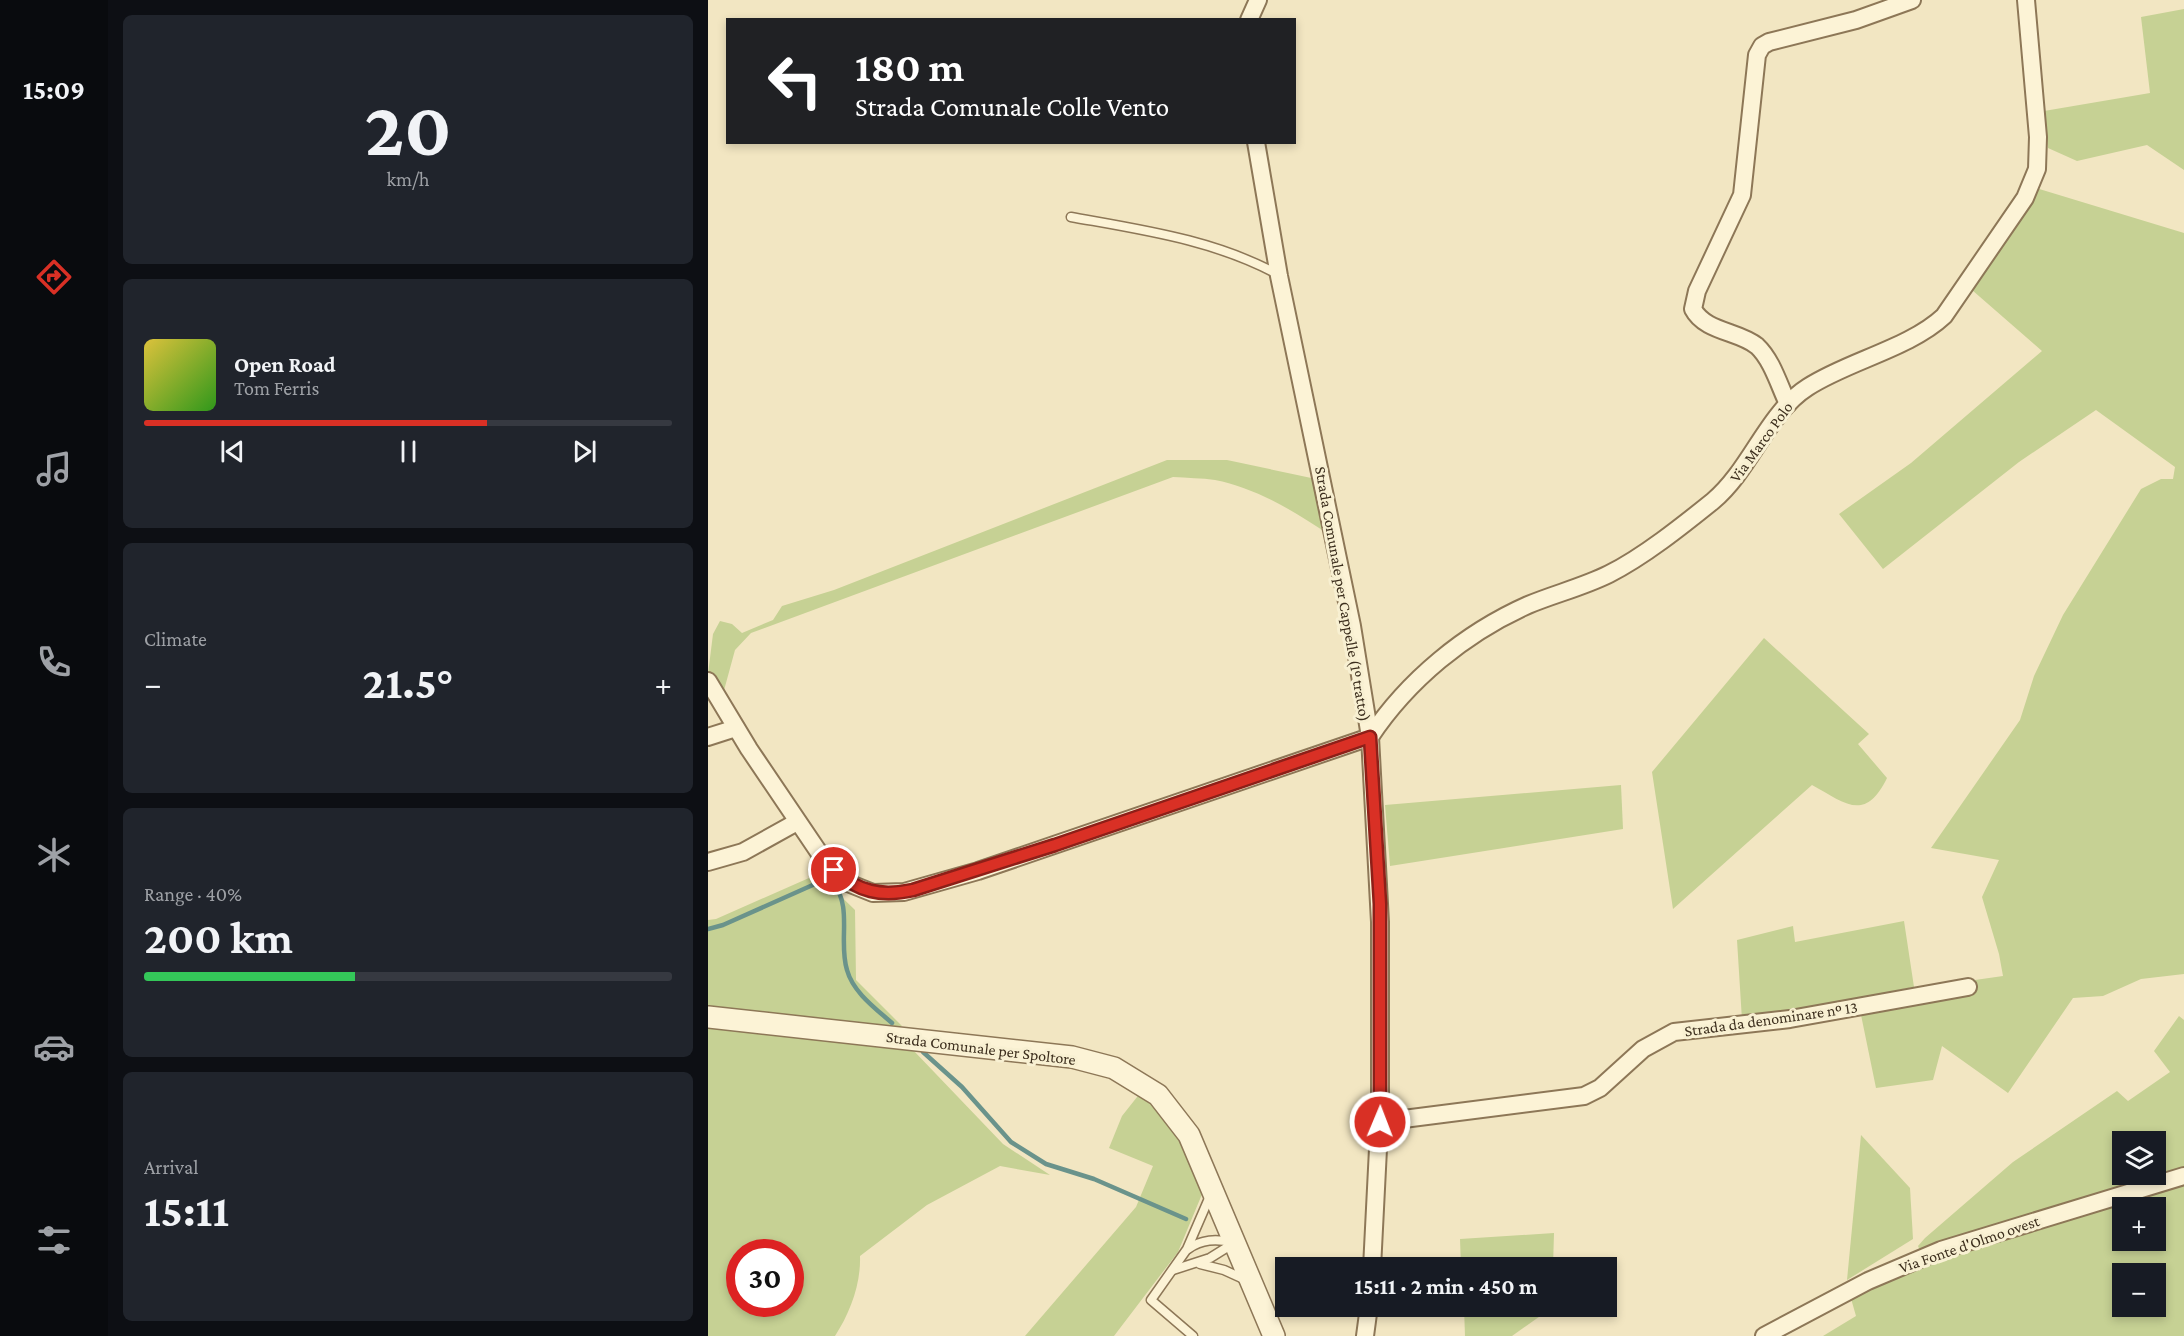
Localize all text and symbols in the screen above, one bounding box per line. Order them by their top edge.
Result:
icon: left [756,42,834,120]
text: 180 m [855,43,964,90]
text: 15:09 [23,75,85,105]
text: 20 [364,85,452,172]
text: Strada Comunale Colle Vento [855,92,1169,122]
text: km/h [386,168,430,190]
icon: directions [33,256,75,298]
text: Open Road [234,352,336,377]
text: Tom Ferris [234,377,319,399]
street label: Via Marco Polo [1726,399,1796,485]
icon: previous [216,435,249,468]
icon: pause [392,435,425,468]
icon: next [568,435,601,468]
icon: music [33,448,75,490]
street label: Strada Comunale per Cappelle (1º tratto) [1311,465,1374,723]
text: Climate [144,628,207,650]
icon: phone [33,641,75,683]
text: 21.5° [363,658,453,708]
text: − [144,665,161,702]
text: + [655,665,672,702]
icon: climate [33,834,75,876]
pin [808,844,859,895]
icon: arrive [817,853,850,886]
text: Range · 40% [144,883,242,905]
text: 200 km [144,913,293,963]
street label: Strada da denominare nº 13 [1683,998,1859,1040]
icon: car [33,1026,75,1068]
street label: Strada Comunale per Spoltore [885,1028,1077,1069]
position arrow [1348,1090,1412,1154]
map controls [2112,1131,2166,1317]
button: layers [2112,1131,2166,1185]
text: Arrival [144,1156,198,1178]
text: 15:11 [144,1186,229,1236]
button: + [2112,1197,2166,1251]
street label: Via Fonte d'Olmo ovest [1897,1212,2042,1276]
icon: filters [33,1219,75,1261]
speed limit sign: 30 [726,1239,804,1317]
button: − [2112,1263,2166,1317]
text: 15:11 · 2 min · 450 m [1354,1274,1538,1299]

